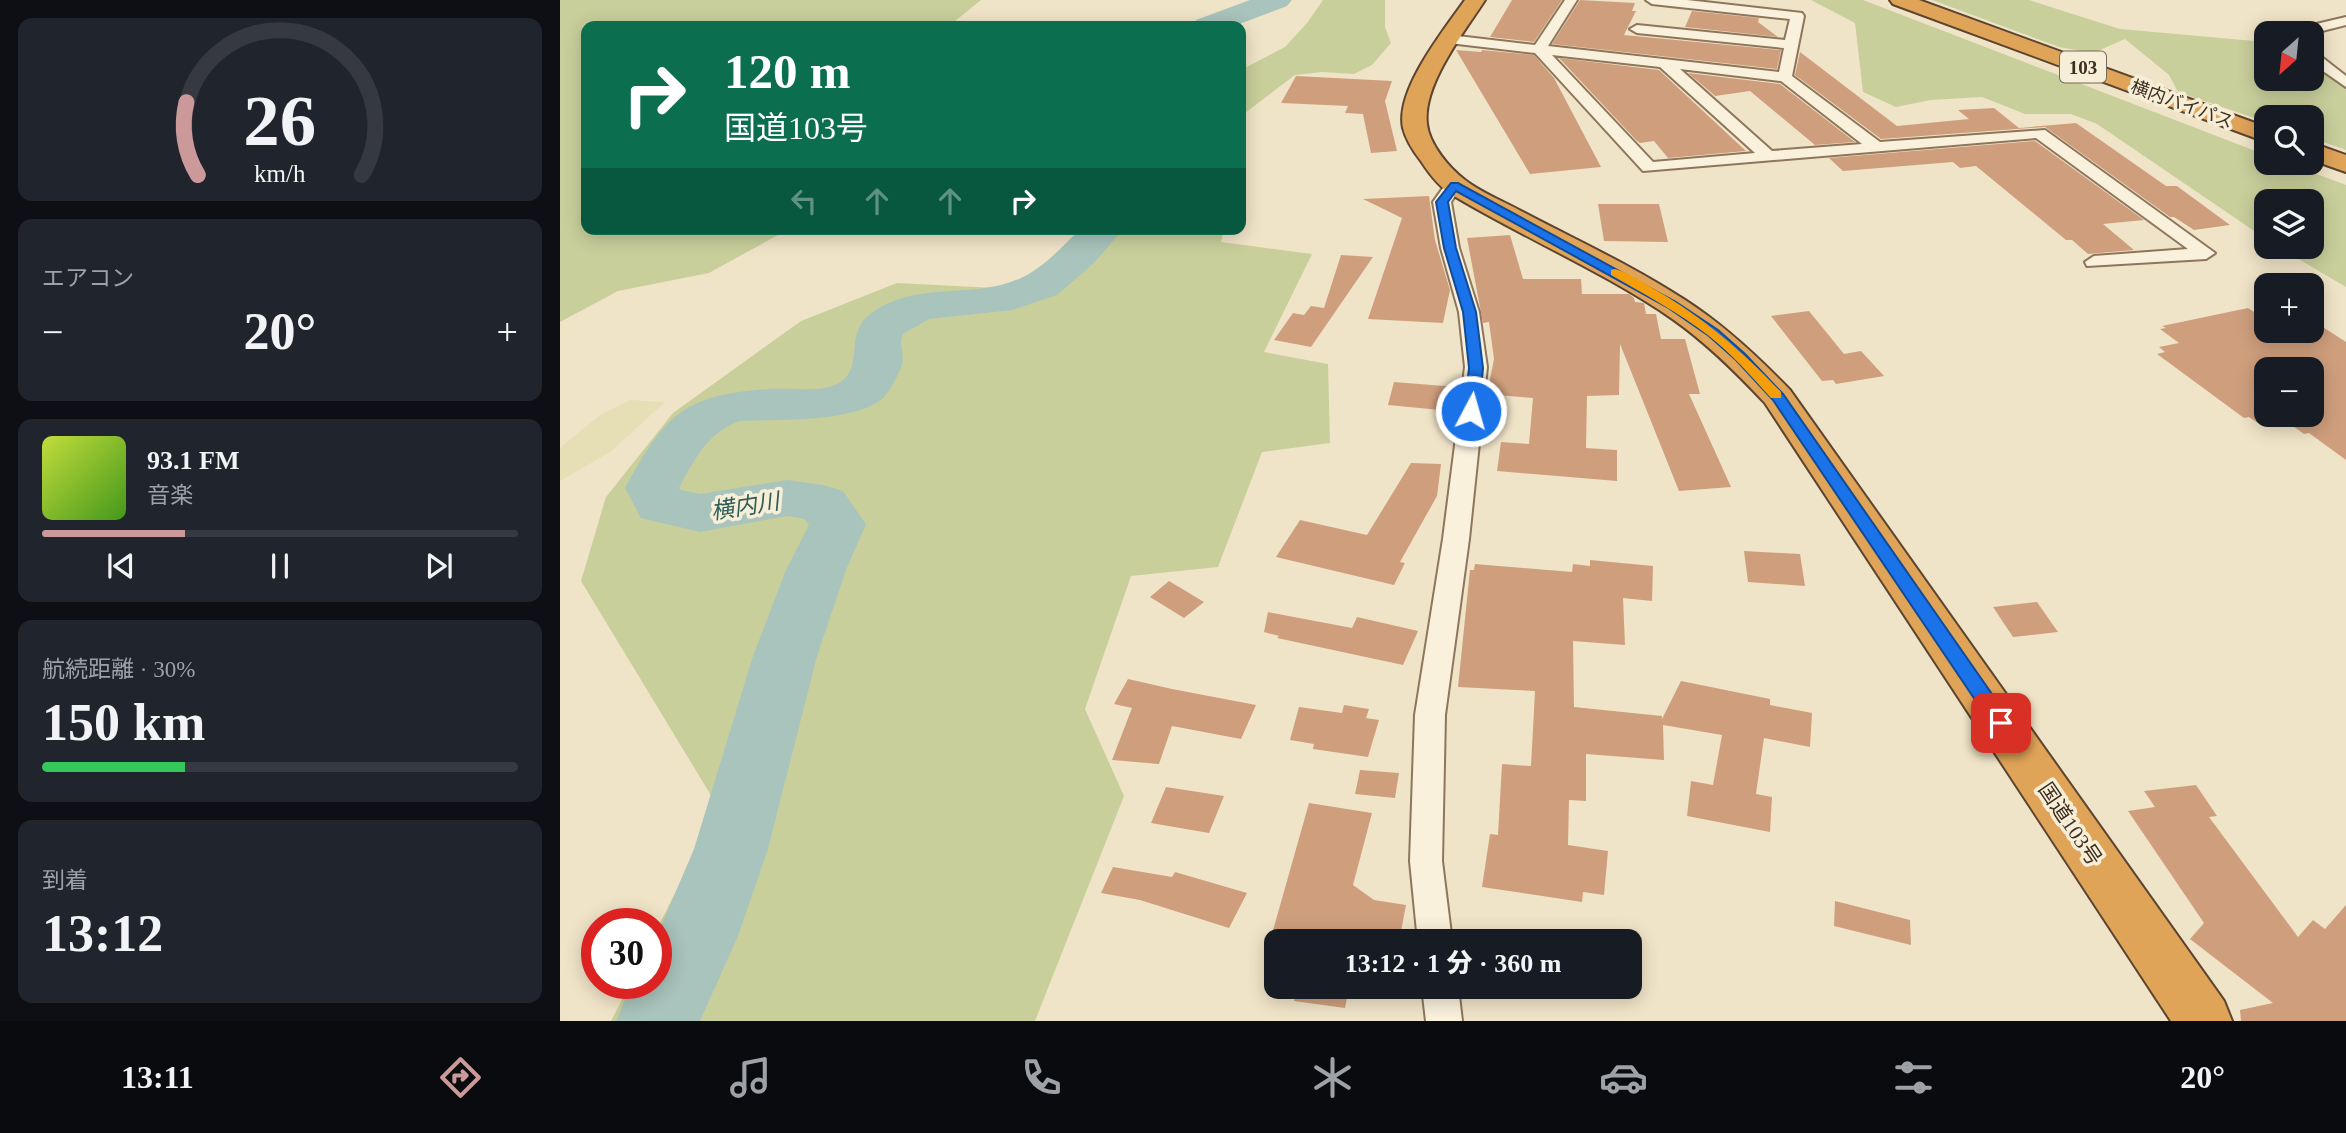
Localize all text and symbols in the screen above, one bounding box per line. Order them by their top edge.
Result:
north arrow [2254,21,2324,91]
map controls [2254,21,2324,427]
text: 120 m [724,44,851,99]
icon: right [609,49,700,140]
road number: 103 [2060,52,2106,82]
street label: 横内バイパス [2128,76,2236,132]
text: 26 [244,81,316,162]
button: search [2254,105,2324,175]
text: 国道103号 [724,110,868,146]
text: km/h [254,160,306,187]
icon: left [785,182,823,220]
icon: ahead [858,182,896,220]
icon: ahead [931,182,969,220]
icon: right [1004,182,1042,220]
button: layers [2254,189,2324,259]
text: エアコン [42,266,134,291]
button: + [2254,273,2324,343]
text: 20° [244,303,316,360]
text: − [42,311,63,353]
text: + [497,311,518,353]
button: − [2254,357,2324,427]
position arrow [1434,374,1508,448]
text: 93.1 FM [147,446,239,475]
text: 音楽 [147,483,193,508]
water label: 横内川 [709,488,784,524]
icon: previous [102,547,140,585]
icon: pause [261,547,299,585]
icon: next [420,547,458,585]
text: 航続距離 · 30% [42,657,195,682]
pin [1971,693,2031,753]
text: 150 km [42,694,205,751]
icon: arrive [1982,704,2020,742]
street label: 国道103号 [2034,778,2106,870]
text: 到着 [42,868,88,893]
text: 13:12 [42,905,163,962]
speed limit sign: 30 [581,908,672,999]
text: 13:12 · 1 分 · 360 m [1345,949,1561,978]
icon: directions [436,1053,485,1102]
icon: music [726,1053,775,1102]
icon: phone [1017,1053,1066,1102]
icon: climate [1308,1053,1357,1102]
icon: car [1599,1053,1648,1102]
icon: filters [1889,1053,1938,1102]
text: 13:11 [121,1059,194,1095]
text: 20° [2180,1059,2225,1095]

